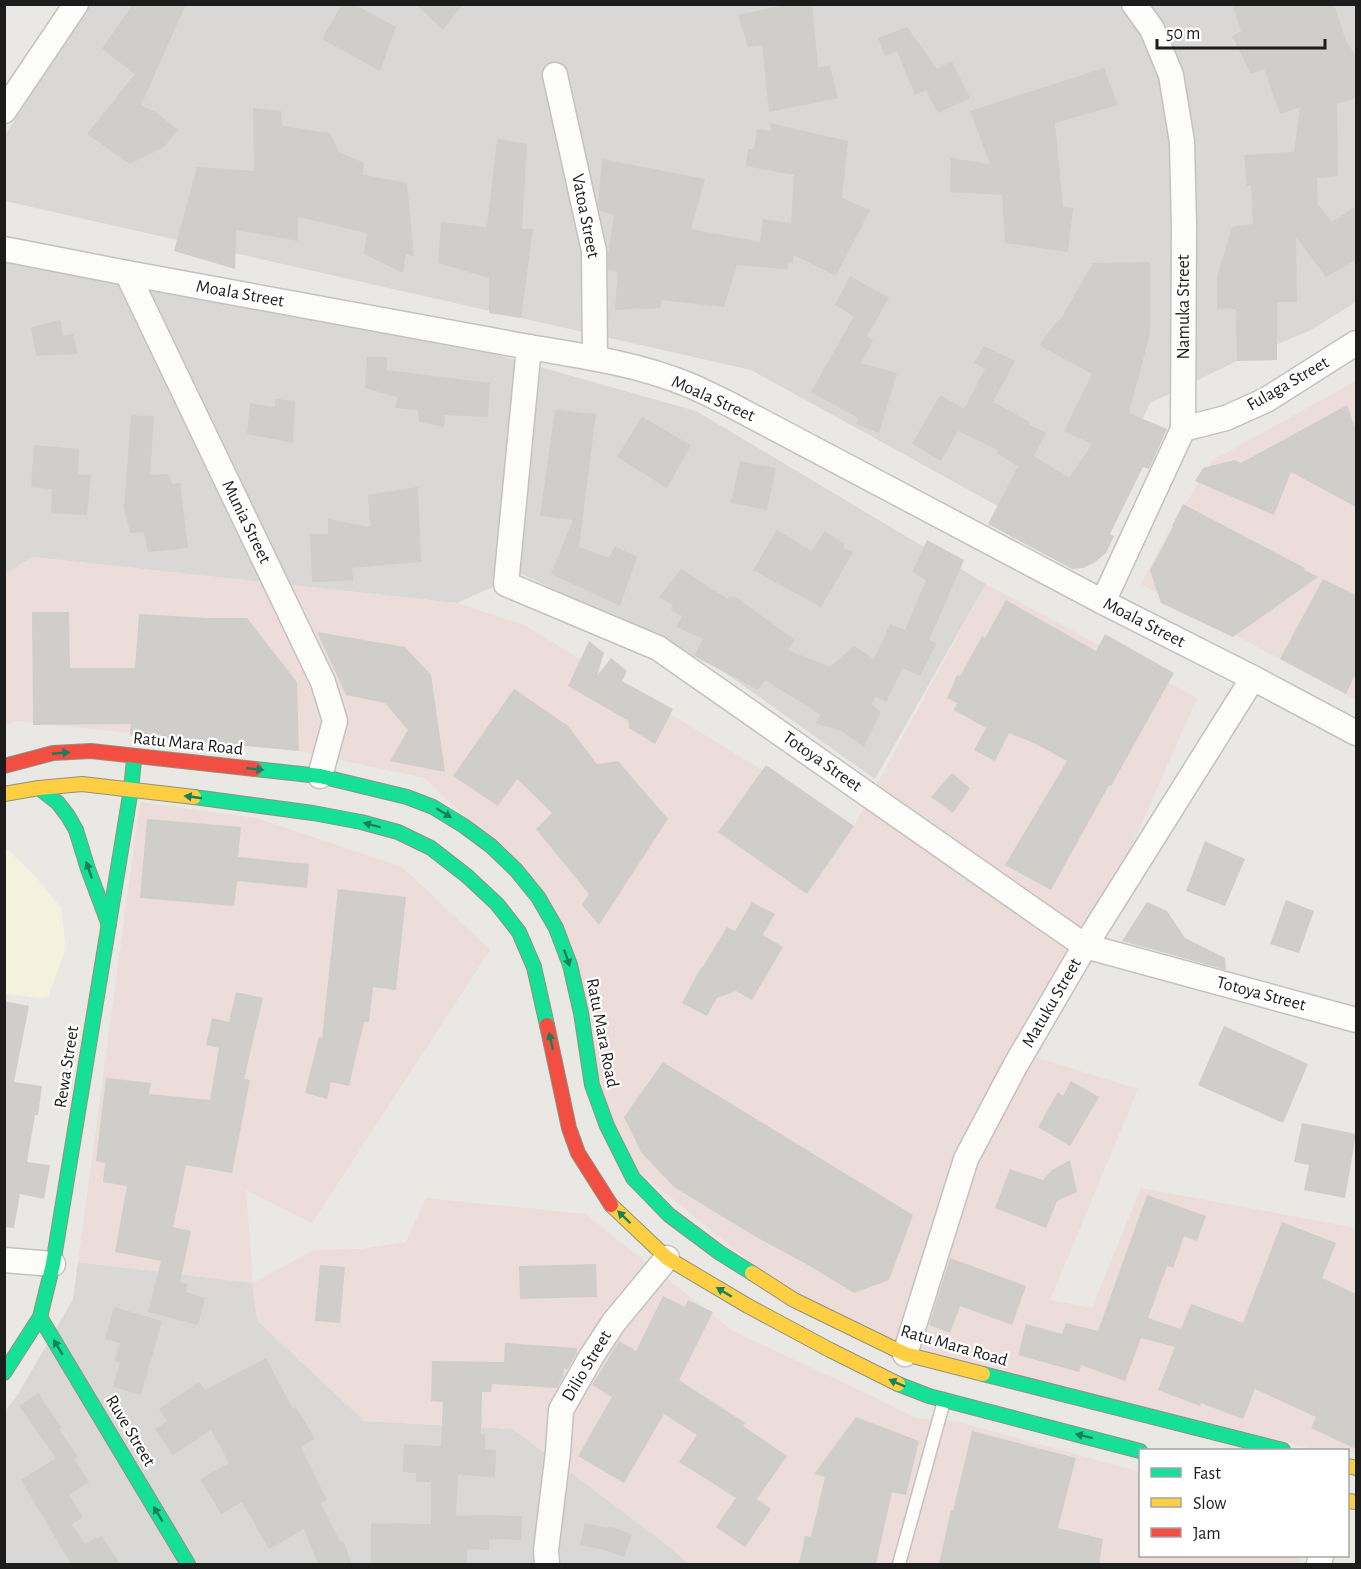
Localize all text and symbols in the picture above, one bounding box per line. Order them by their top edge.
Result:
scale bar [1157,12,1325,50]
text: 50 m [1166,25,1200,43]
street label: Vatoa Street [568,172,602,260]
street label: Namuka Street [1175,254,1193,360]
street label: Moala Street [195,277,286,311]
street label: Fulaga Street [1244,353,1332,415]
street label: Moala Street [669,373,758,425]
street label: Munia Street [218,478,274,567]
street label: Moala Street [1100,595,1188,651]
street label: Totoya Street [779,728,865,796]
street label: Ratu Mara Road [132,729,244,759]
one-way arrow [52,748,71,758]
one-way arrow [246,764,265,774]
one-way arrow [183,793,202,802]
one-way arrow [436,808,452,819]
one-way arrow [363,819,381,829]
one-way arrow [83,861,93,879]
one-way arrow [563,950,572,968]
street label: Matuku Street [1019,955,1085,1051]
street label: Totoya Street [1214,973,1308,1015]
street label: Ratu Mara Road [583,977,621,1089]
street label: Rewa Street [52,1024,82,1109]
one-way arrow [546,1031,555,1050]
one-way arrow [618,1211,632,1225]
one-way arrow [716,1286,732,1297]
street label: Ratu Mara Road [898,1322,1010,1370]
street label: Dilio Street [559,1327,615,1404]
one-way arrow [53,1339,64,1355]
one-way arrow [887,1378,905,1388]
street label: Ruve Street [102,1392,158,1470]
one-way arrow [1075,1431,1093,1441]
legend [1139,1449,1349,1557]
text: Fast [1193,1465,1221,1483]
text: Slow [1193,1495,1226,1513]
one-way arrow [153,1505,163,1522]
text: Jam [1193,1525,1221,1543]

